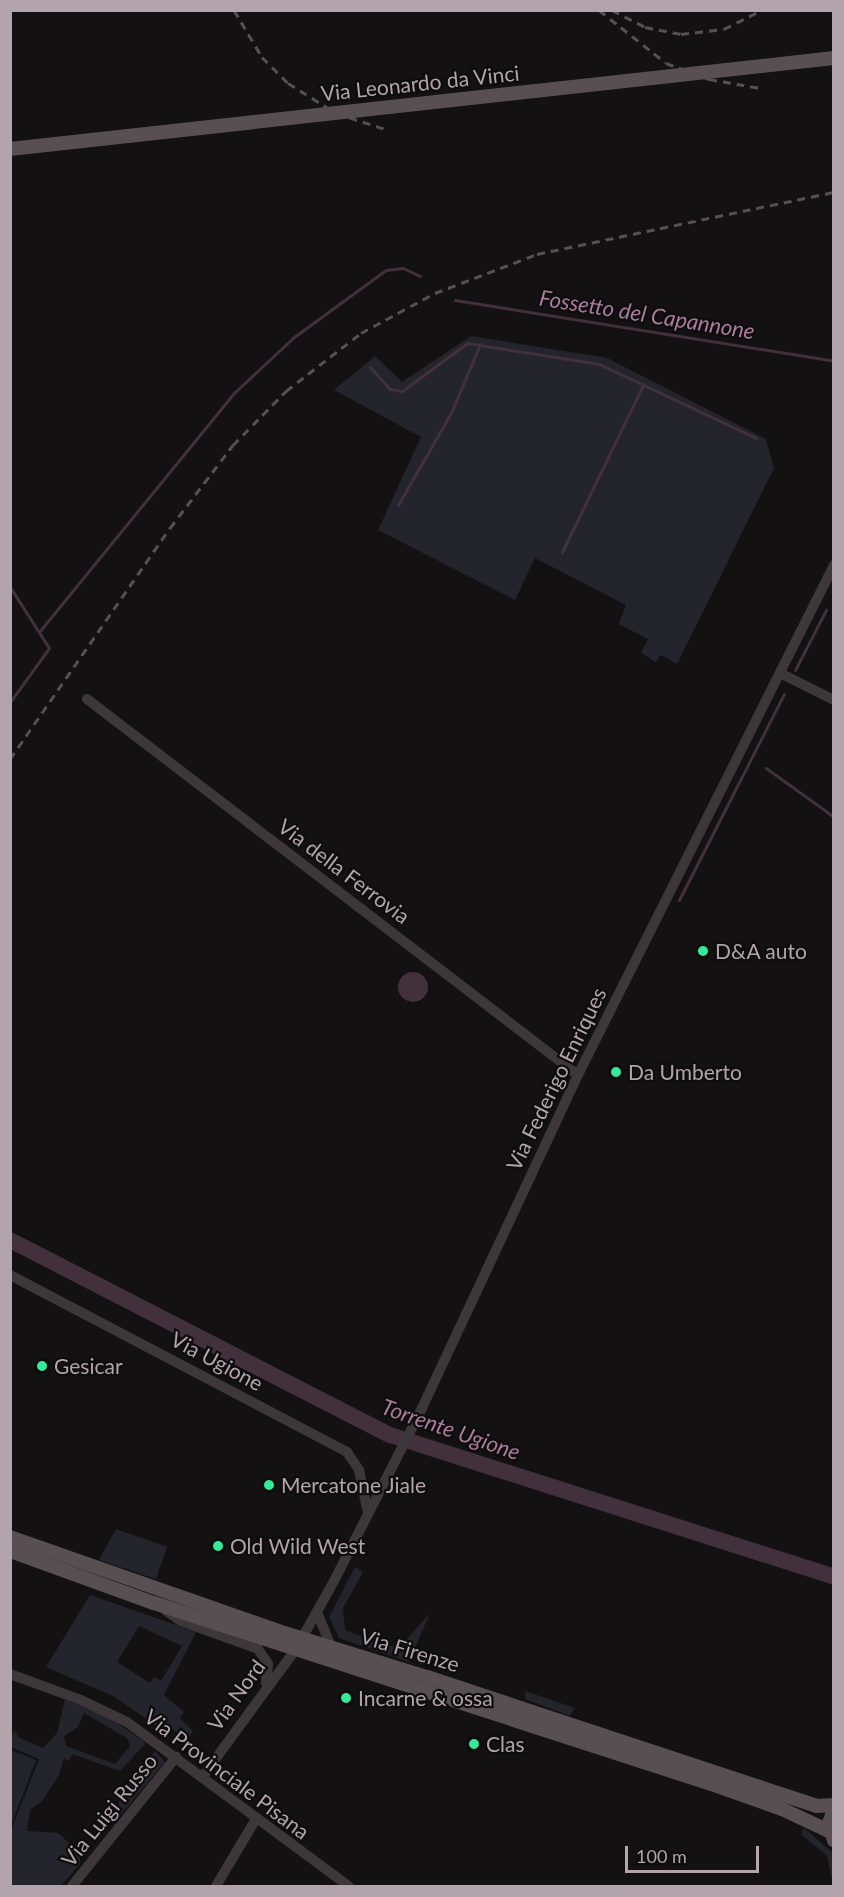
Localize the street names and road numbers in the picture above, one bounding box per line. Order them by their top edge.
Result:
street label: Via Leonardo da Vinci [319,60,521,106]
street label: Via della Ferrovia [273,813,415,929]
street label: Via Federigo Enriques [501,983,611,1175]
street label: Via Ugione [167,1326,267,1396]
street label: Via Firenze [357,1623,463,1677]
street label: Via Nord [202,1655,270,1735]
street label: Via Provinciale Pisana [140,1704,314,1844]
street label: Via Luigi Russo [56,1748,162,1872]

